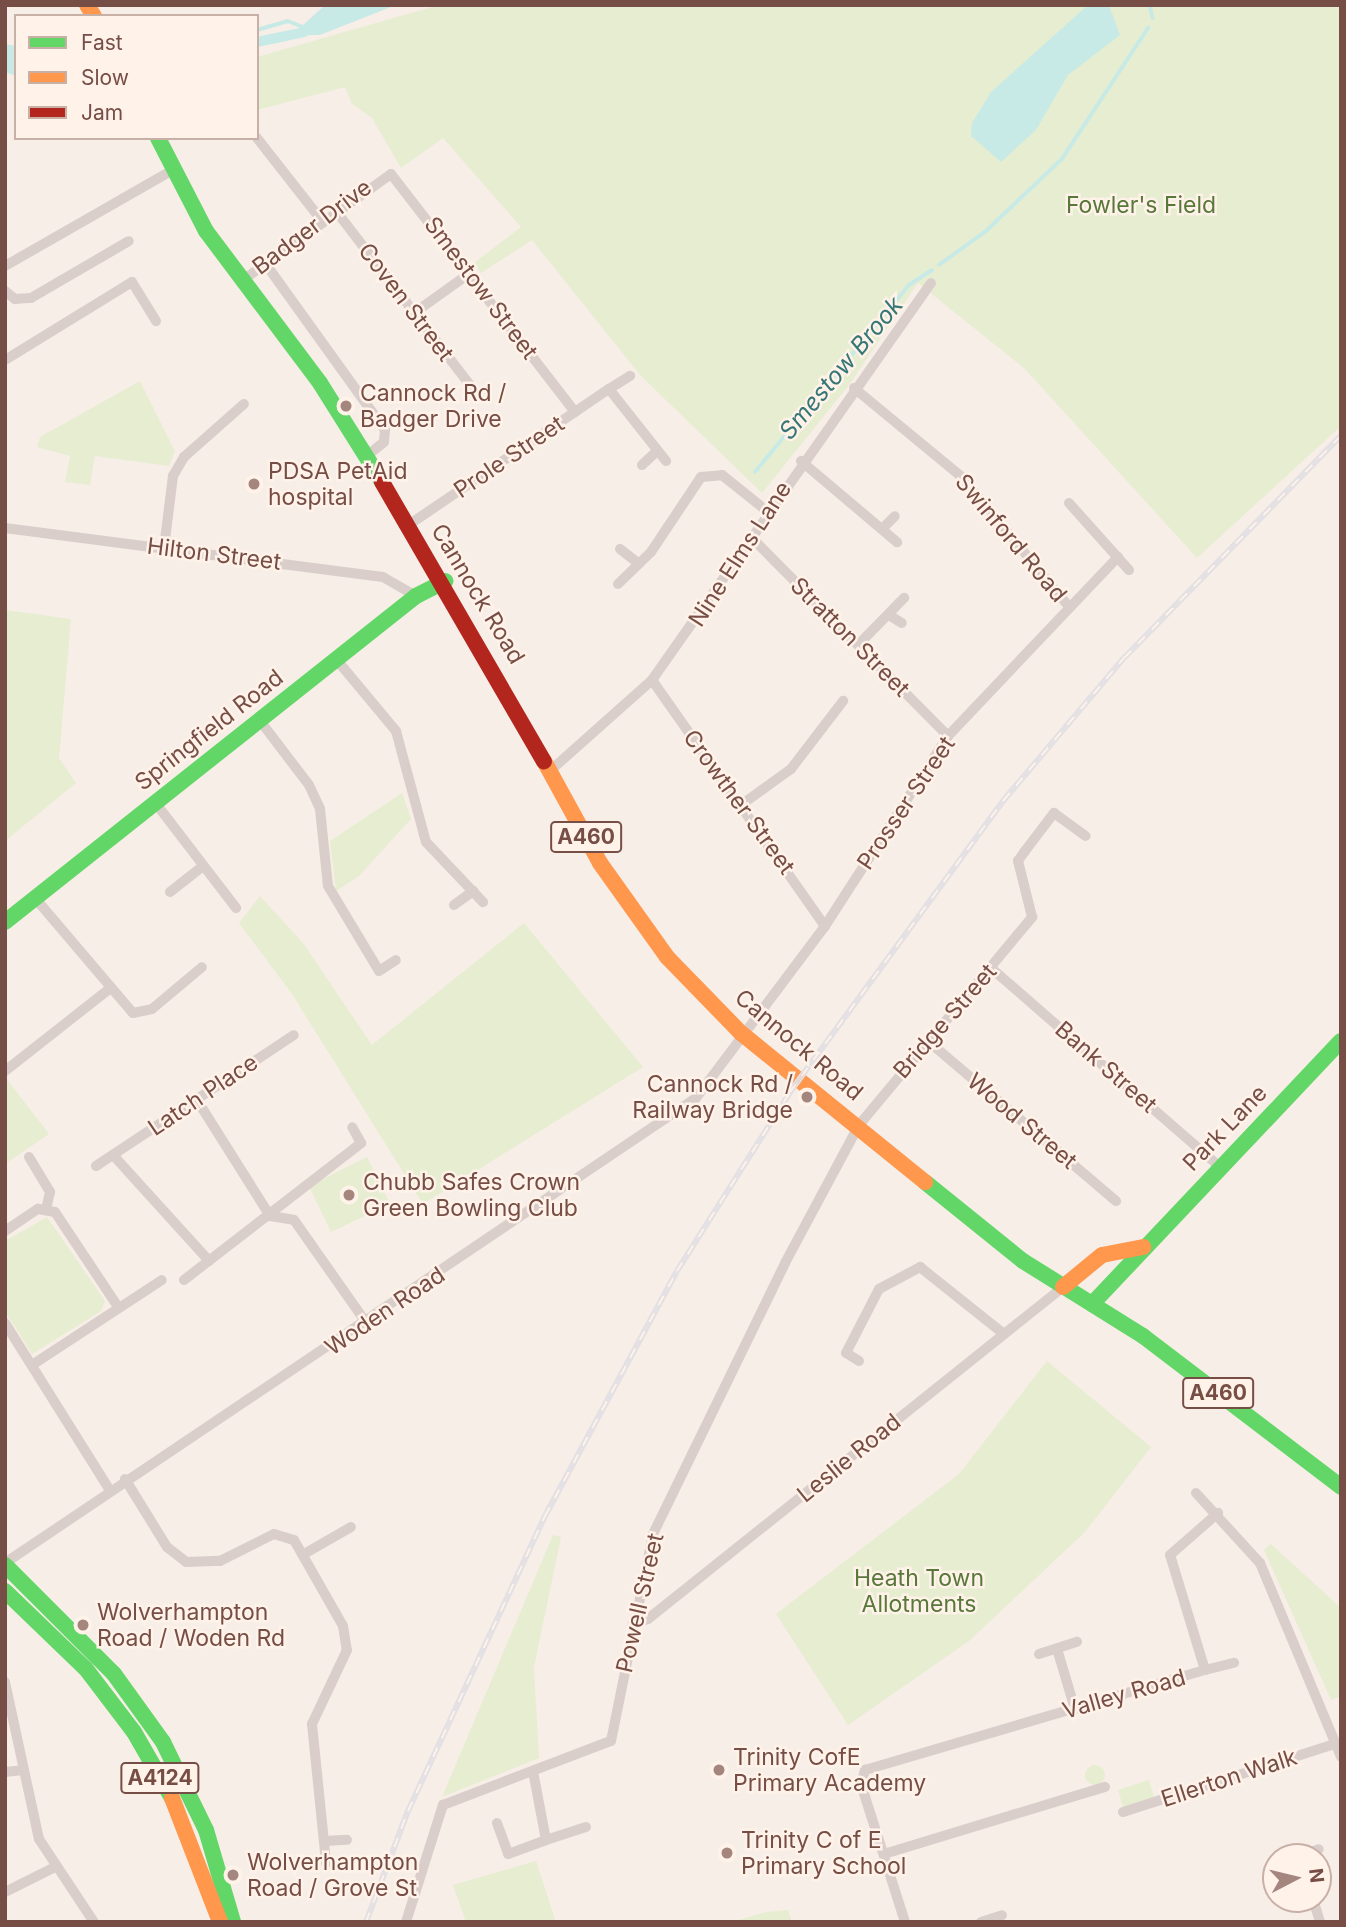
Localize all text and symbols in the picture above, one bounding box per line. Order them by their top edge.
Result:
legend [14,14,259,140]
text: Fast [81,30,123,55]
text: Slow [81,65,129,90]
text: Jam [81,100,123,125]
street label: Badger Drive [247,173,377,281]
park label: Fowler's Field [1066,191,1216,219]
street label: Smestow Street [418,211,544,365]
street label: Coven Street [353,237,459,367]
water label: Smestow Brook [773,291,909,445]
place label: Cannock Rd / Badger Drive [360,379,506,433]
marker: Cannock Rd / Badger Drive [338,398,354,414]
street label: Prole Street [449,410,569,504]
place label: PDSA PetAid hospital [268,457,408,511]
street label: Swinford Road [949,468,1073,608]
marker: PDSA PetAid hospital [246,476,262,492]
street label: Nine Elms Lane [683,476,797,632]
street label: Cannock Road [425,519,531,669]
street label: Hilton Street [146,532,282,576]
street label: Stratton Street [785,572,915,702]
street label: Springfield Road [129,664,289,796]
street label: Crowther Street [677,724,801,880]
street label: Prosser Street [851,731,961,875]
road number: A460 [549,820,623,854]
street label: Bridge Street [888,958,1002,1084]
street label: Cannock Road [729,984,869,1106]
street label: Bank Street [1050,1015,1162,1119]
street label: Latch Place [143,1048,263,1142]
street label: Wood Street [962,1067,1082,1175]
place label: Cannock Rd / Railway Bridge [632,1070,793,1124]
street label: Park Lane [1177,1079,1273,1177]
marker: Cannock Rd / Railway Bridge [799,1089,815,1105]
place label: Chubb Safes Crown Green Bowling Club [363,1168,580,1222]
marker: Chubb Safes Crown Green Bowling Club [341,1187,357,1203]
street label: Woden Road [320,1261,450,1361]
road number: A460 [1181,1376,1255,1410]
street label: Leslie Road [792,1408,906,1508]
street label: Powell Street [611,1531,669,1675]
park label: Heath Town Allotments [854,1564,984,1618]
place label: Wolverhampton Road / Woden Rd [97,1598,285,1652]
marker: Wolverhampton Road / Woden Rd [75,1617,91,1633]
street label: Valley Road [1059,1663,1189,1725]
place label: Trinity CofE Primary Academy [733,1743,926,1797]
street label: Ellerton Walk [1158,1743,1300,1813]
road number: A4124 [120,1760,200,1796]
marker: Trinity CofE Primary Academy [711,1762,727,1778]
place label: Trinity C of E Primary School [741,1826,906,1880]
north arrow [1262,1843,1332,1913]
marker: Trinity C of E Primary School [719,1845,735,1861]
place label: Wolverhampton Road / Grove St [247,1848,418,1902]
marker: Wolverhampton Road / Grove St [225,1867,241,1883]
text: N [1304,1867,1329,1884]

